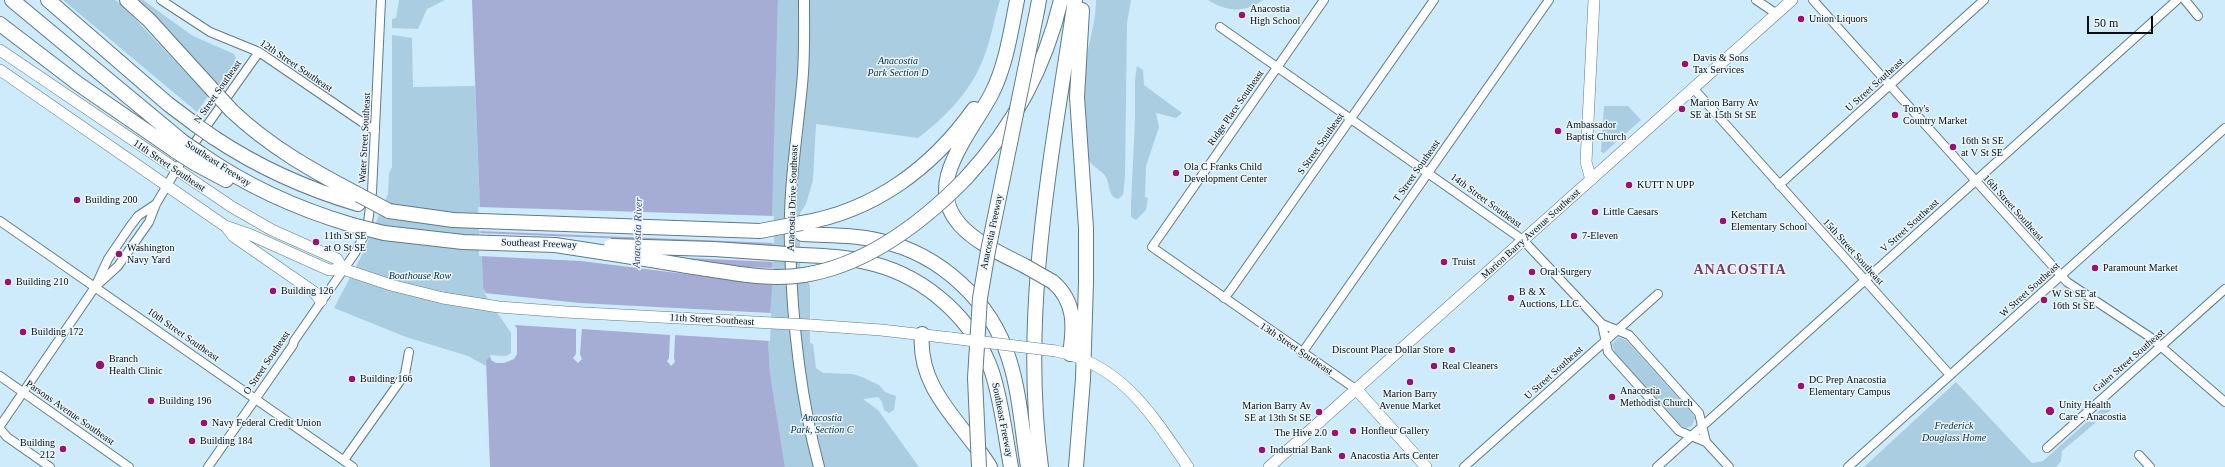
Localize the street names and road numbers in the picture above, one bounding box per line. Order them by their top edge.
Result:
street label: 12th Street Southeast [257,37,335,95]
street label: U Street Southeast [1843,56,1907,114]
street label: N Street Southeast [192,58,244,126]
street label: Ridge Place Southeast [1205,68,1267,148]
street label: Water Street Southeast [357,92,373,184]
street label: S Street Southeast [1295,111,1347,177]
street label: 11th Street Southeast [131,137,207,195]
street label: Southeast Freeway [183,138,253,190]
street label: T Street Southeast [1391,138,1443,204]
street label: Anacostia Drive Southeast [785,145,801,251]
street label: 14th Street Southeast [1448,171,1524,231]
street label: 16th Street Southeast [1980,172,2046,244]
street label: Marion Barry Avenue Southeast [1479,186,1583,282]
street label: Anacostia Freeway [978,193,1006,271]
street label: V Street Southeast [1878,197,1942,255]
street label: 15th Street Southeast [1820,216,1886,288]
street label: Southeast Freeway [501,237,577,251]
street label: W Street Southeast [1998,260,2062,320]
street label: 10th Street Southeast [145,306,221,364]
street label: 11th Street Southeast [669,312,755,328]
street label: 13th Street Southeast [1257,320,1335,378]
street label: Galen Street Southeast [2091,327,2167,395]
street label: O Street Southeast [241,329,293,397]
street label: U Street Southeast [1522,344,1586,402]
street label: Parsons Avenue Southeast [23,378,117,448]
street label: Southeast Freeway [989,382,1015,458]

